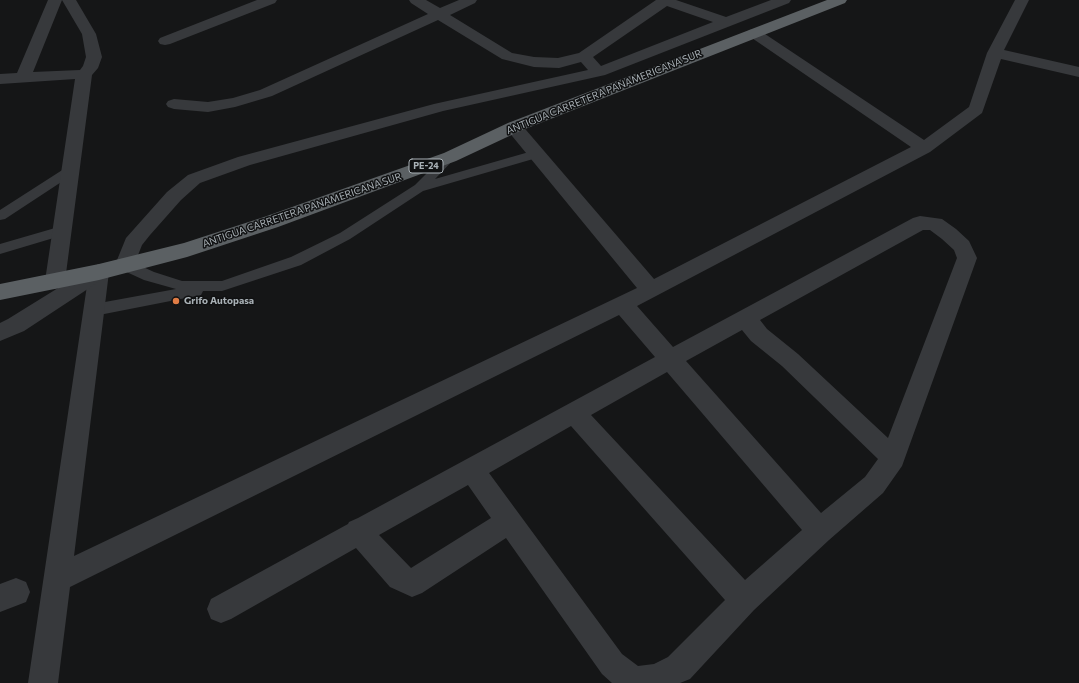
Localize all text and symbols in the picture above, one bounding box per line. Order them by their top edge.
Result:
street label: ANTIGUA CARRETERA PANAMERICANA SUR [504,47,704,137]
road number: PE-24 [409,159,443,173]
street label: ANTIGUA CARRETERA PANAMERICANA SUR [201,170,403,250]
place label: Grifo Autopasa [184,295,254,307]
marker: Grifo Autopasa [171,296,181,306]

